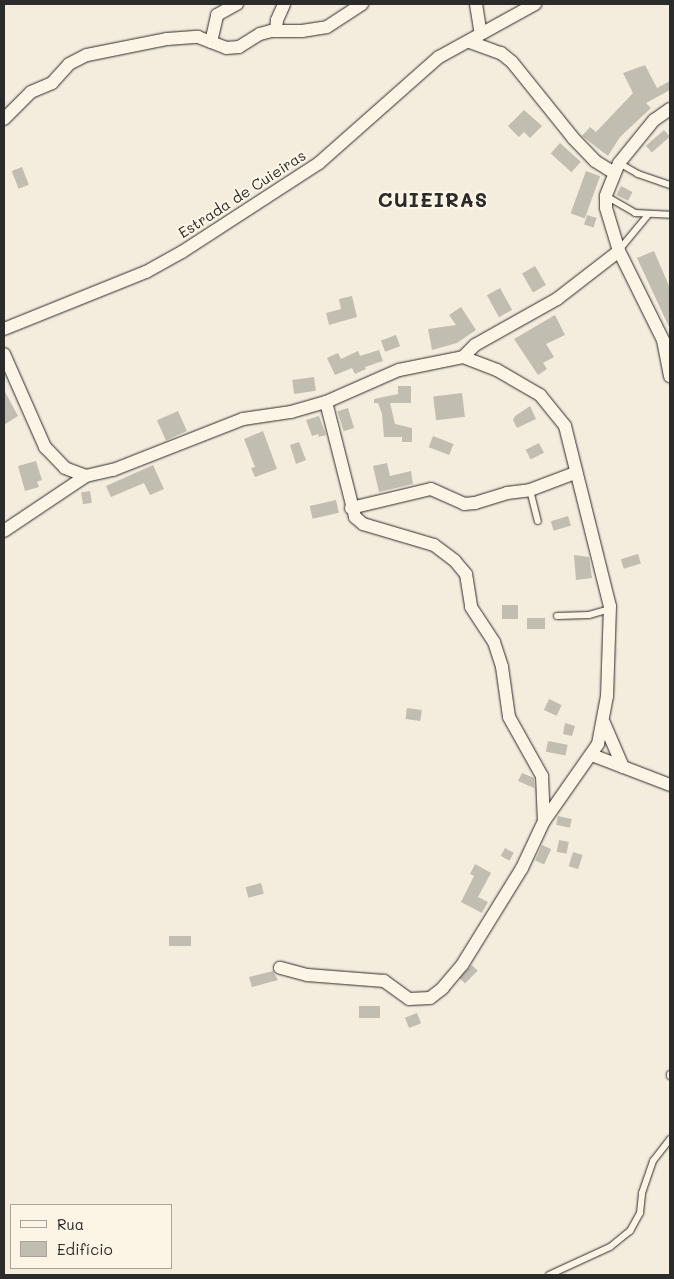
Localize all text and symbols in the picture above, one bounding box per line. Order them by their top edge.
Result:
street label: Estrada de Cuieiras [175,146,309,242]
district label: CUIEIRAS [377,187,489,211]
legend [10,1204,172,1269]
text: Rua [57,1214,84,1234]
text: Edifício [57,1239,113,1259]

